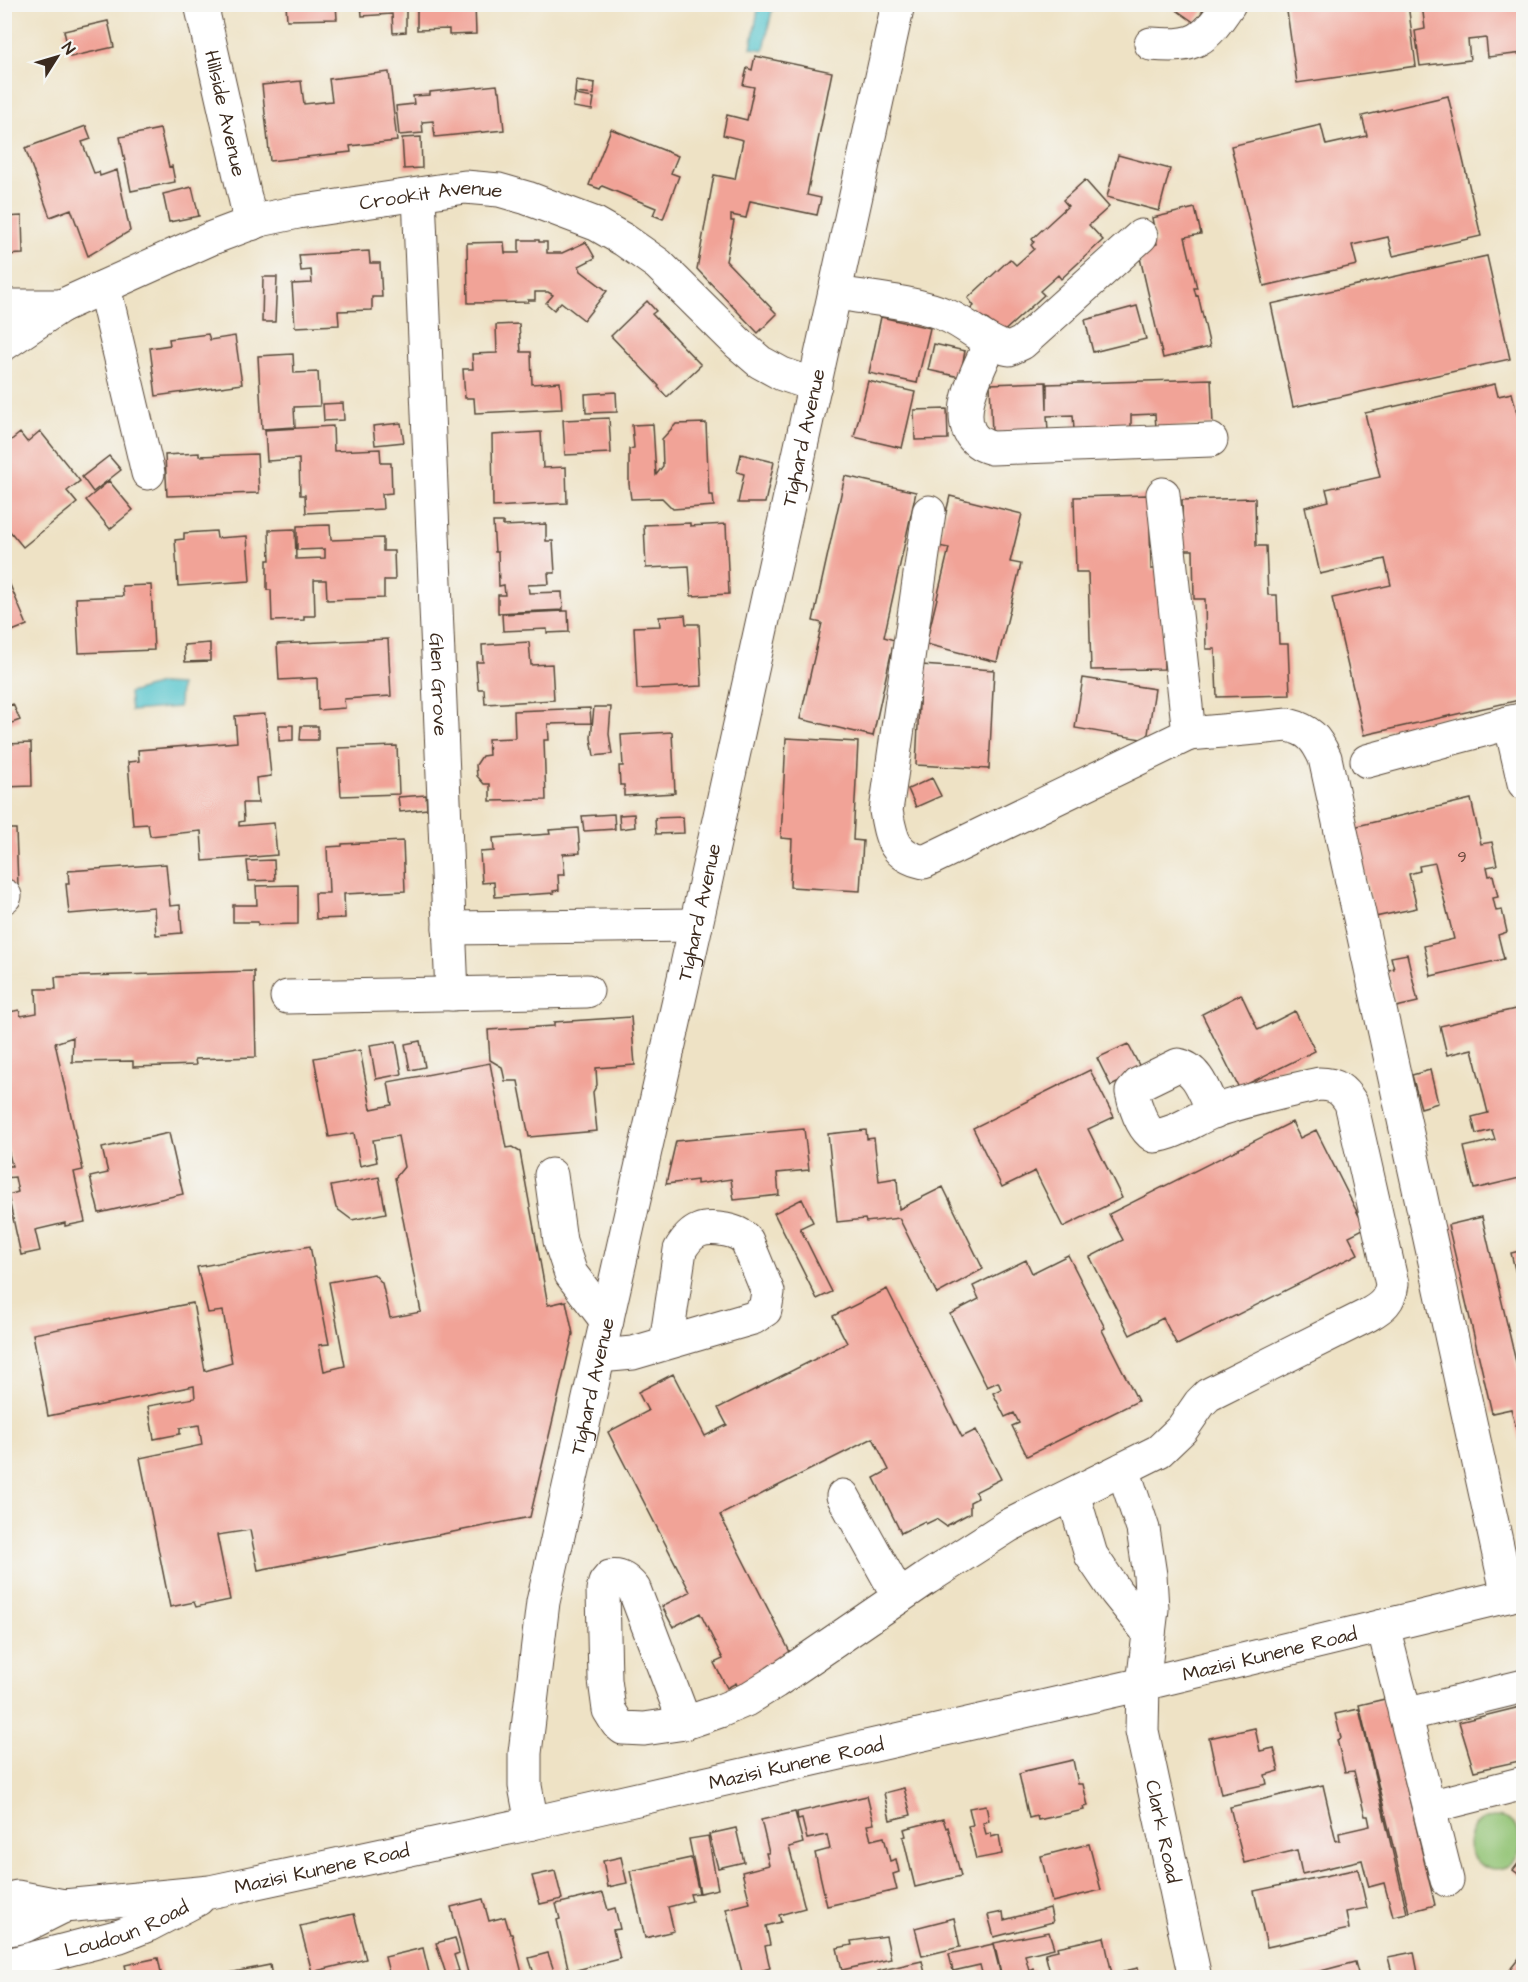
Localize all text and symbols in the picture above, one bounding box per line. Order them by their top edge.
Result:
north arrow [27,27,87,87]
text: N [56,38,80,59]
street label: Hillside Avenue [197,48,253,179]
street label: Crookit Avenue [358,174,504,218]
street label: Tighard Avenue [775,366,833,509]
street label: Glen Grove [422,632,454,737]
street label: Tighard Avenue [671,841,729,984]
house number: 9 [1457,846,1467,868]
street label: Tighard Avenue [564,1315,622,1458]
street label: Mazisi Kunene Road [1180,1620,1360,1689]
street label: Mazisi Kunene Road [706,1730,887,1797]
street label: Clark Road [1138,1777,1187,1886]
street label: Mazisi Kunene Road [232,1837,412,1901]
street label: Loudoun Road [61,1893,194,1965]

